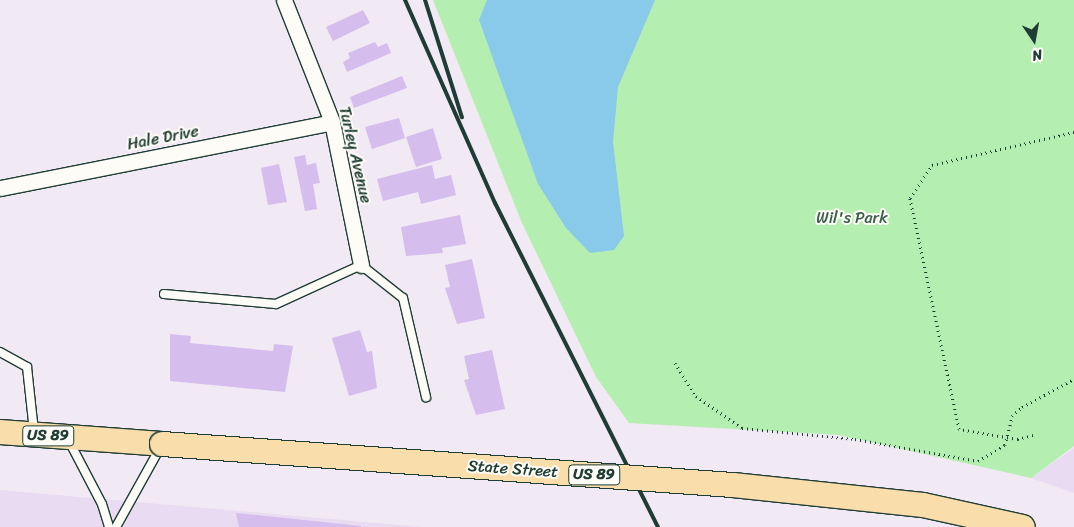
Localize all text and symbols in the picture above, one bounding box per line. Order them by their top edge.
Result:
north arrow [1009,15,1059,65]
text: N [1030,42,1045,68]
street label: Turley Avenue [335,105,375,205]
street label: Hale Drive [126,122,200,154]
park label: Wil's Park [816,208,888,228]
road number: US 89 [22,424,74,448]
street label: State Street [467,456,559,482]
road number: US 89 [568,462,620,488]

